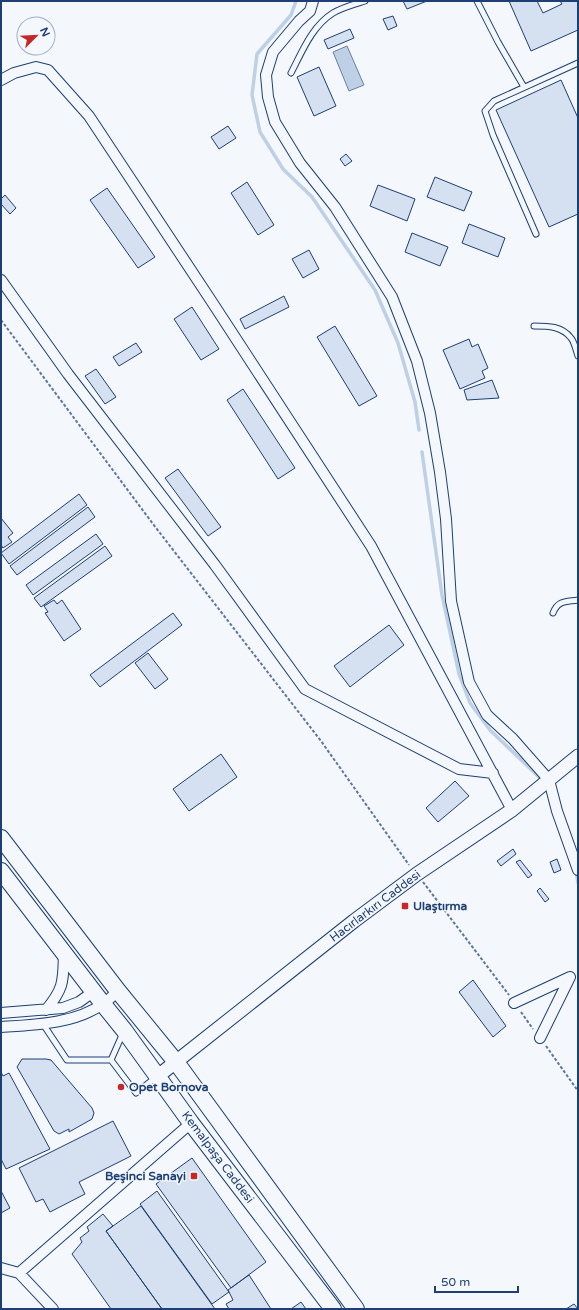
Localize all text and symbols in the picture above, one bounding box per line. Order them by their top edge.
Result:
north arrow [16,16,56,56]
text: N [37,25,52,39]
street label: Hacırlarkırı Caddesi [327,867,423,945]
place label: Ulaştırma [413,899,468,914]
marker: Ulaştırma [400,901,410,911]
place label: Opet Bornova [129,1080,209,1095]
marker: Opet Bornova [116,1082,126,1092]
street label: Kemalpaşa Caddesi [179,1108,257,1206]
place label: Beşinci Sanayi [105,1169,186,1184]
marker: Beşinci Sanayi [189,1171,199,1181]
scale bar [435,1268,518,1294]
text: 50 m [441,1275,470,1289]

